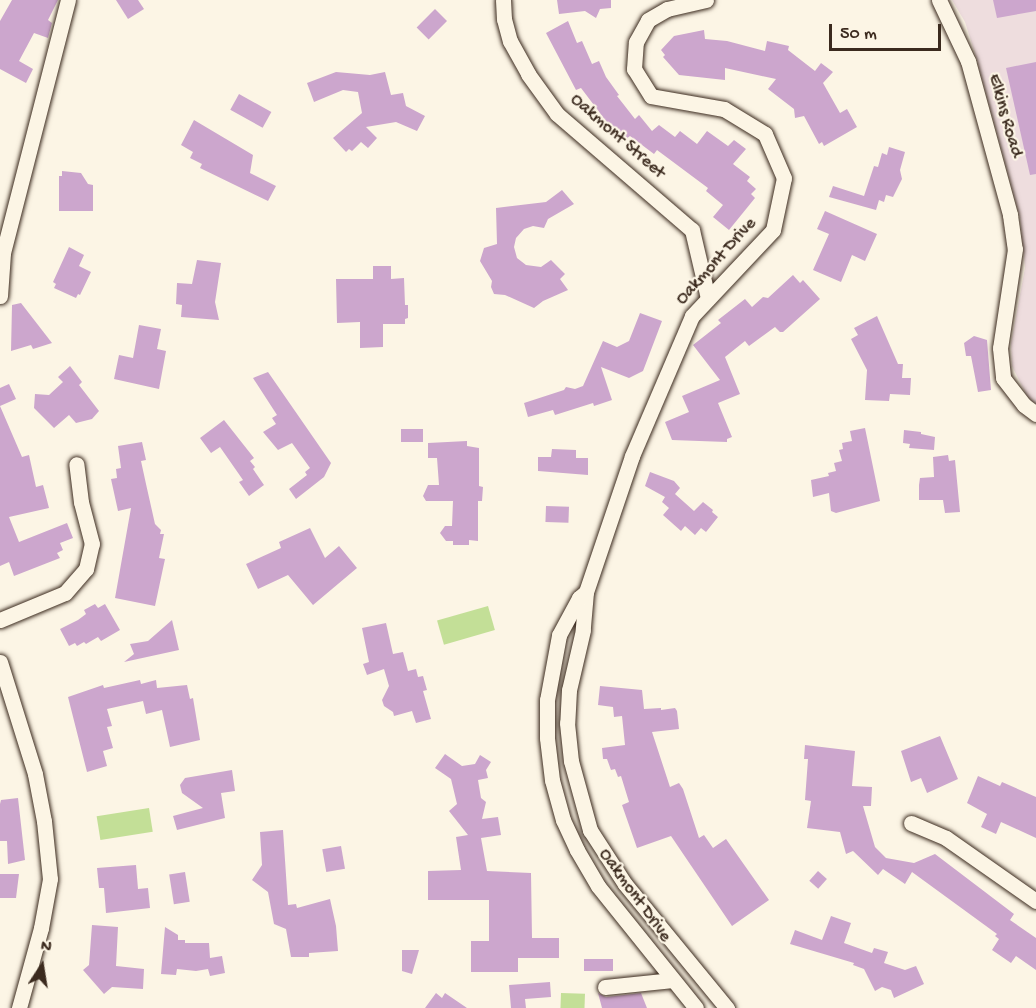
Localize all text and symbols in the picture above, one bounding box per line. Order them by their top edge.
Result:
scale bar [832,12,944,50]
text: 50 m [840,24,877,45]
street label: Elkins Road [982,72,1026,160]
street label: Oakmont Street [565,90,669,184]
street label: Oakmont Drive [672,214,762,310]
street label: Oakmont Drive [593,845,675,947]
north arrow [12,936,72,996]
text: N [39,938,53,958]

